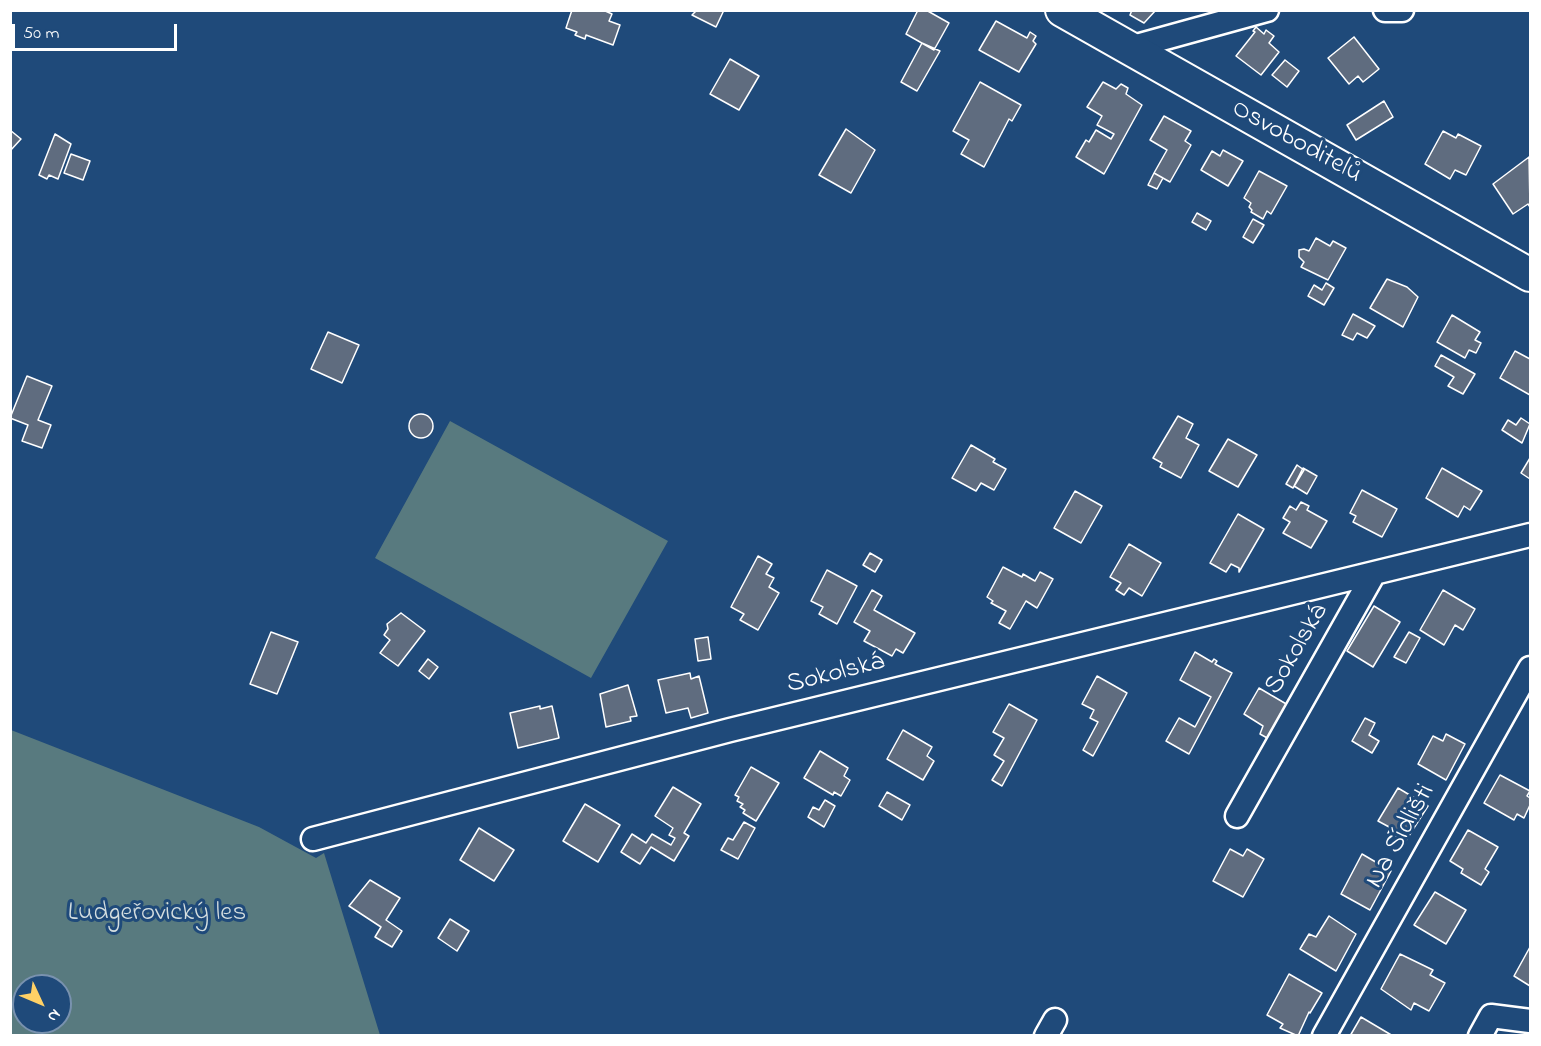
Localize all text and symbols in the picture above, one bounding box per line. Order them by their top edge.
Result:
scale bar [15,12,180,50]
text: 50 m [23,21,60,47]
street label: Osvoboditelů [1225,94,1367,192]
street label: Sokolská [1259,599,1337,701]
street label: Sokolská [784,647,888,703]
street label: Na Sídlišti [1360,779,1444,895]
park label: Ludgeřovický les [68,899,246,931]
north arrow [12,974,72,1034]
text: N [41,1003,66,1027]

